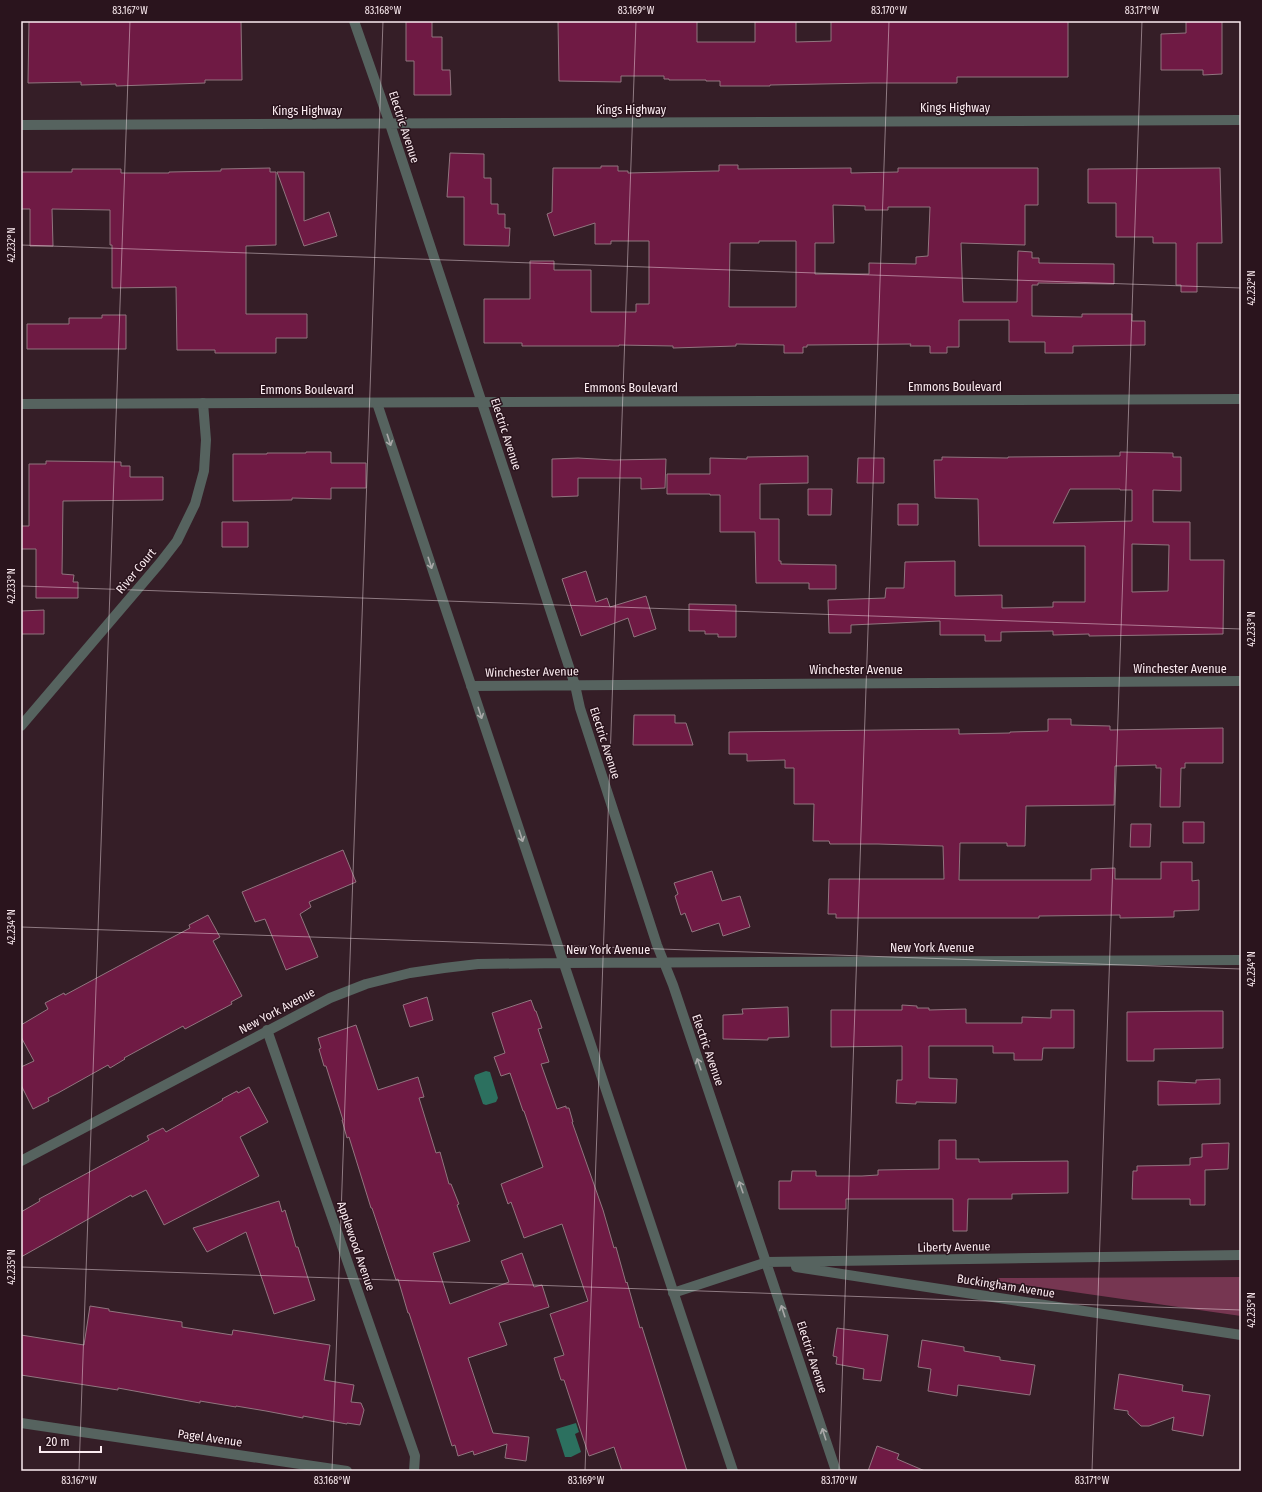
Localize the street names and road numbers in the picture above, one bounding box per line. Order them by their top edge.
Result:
street label: Electric Avenue [386,89,422,165]
street label: Kings Highway [920,101,991,115]
street label: Kings Highway [596,103,667,117]
street label: Kings Highway [272,104,343,118]
street label: Emmons Boulevard [908,380,1002,394]
street label: Emmons Boulevard [584,381,678,395]
street label: Emmons Boulevard [260,383,354,397]
street label: Electric Avenue [488,396,524,472]
street label: River Court [113,546,159,596]
street label: Winchester Avenue [1133,662,1227,676]
street label: Winchester Avenue [809,663,903,677]
street label: Winchester Avenue [485,664,579,680]
street label: Electric Avenue [587,705,623,781]
street label: New York Avenue [890,941,974,955]
street label: New York Avenue [566,943,650,957]
street label: New York Avenue [237,985,317,1037]
street label: Electric Avenue [689,1012,727,1088]
street label: Applewood Avenue [334,1199,378,1293]
street label: Liberty Avenue [917,1239,991,1255]
street label: Buckingham Avenue [956,1271,1056,1301]
street label: Electric Avenue [794,1319,830,1395]
street label: Pagel Avenue [177,1427,243,1449]

